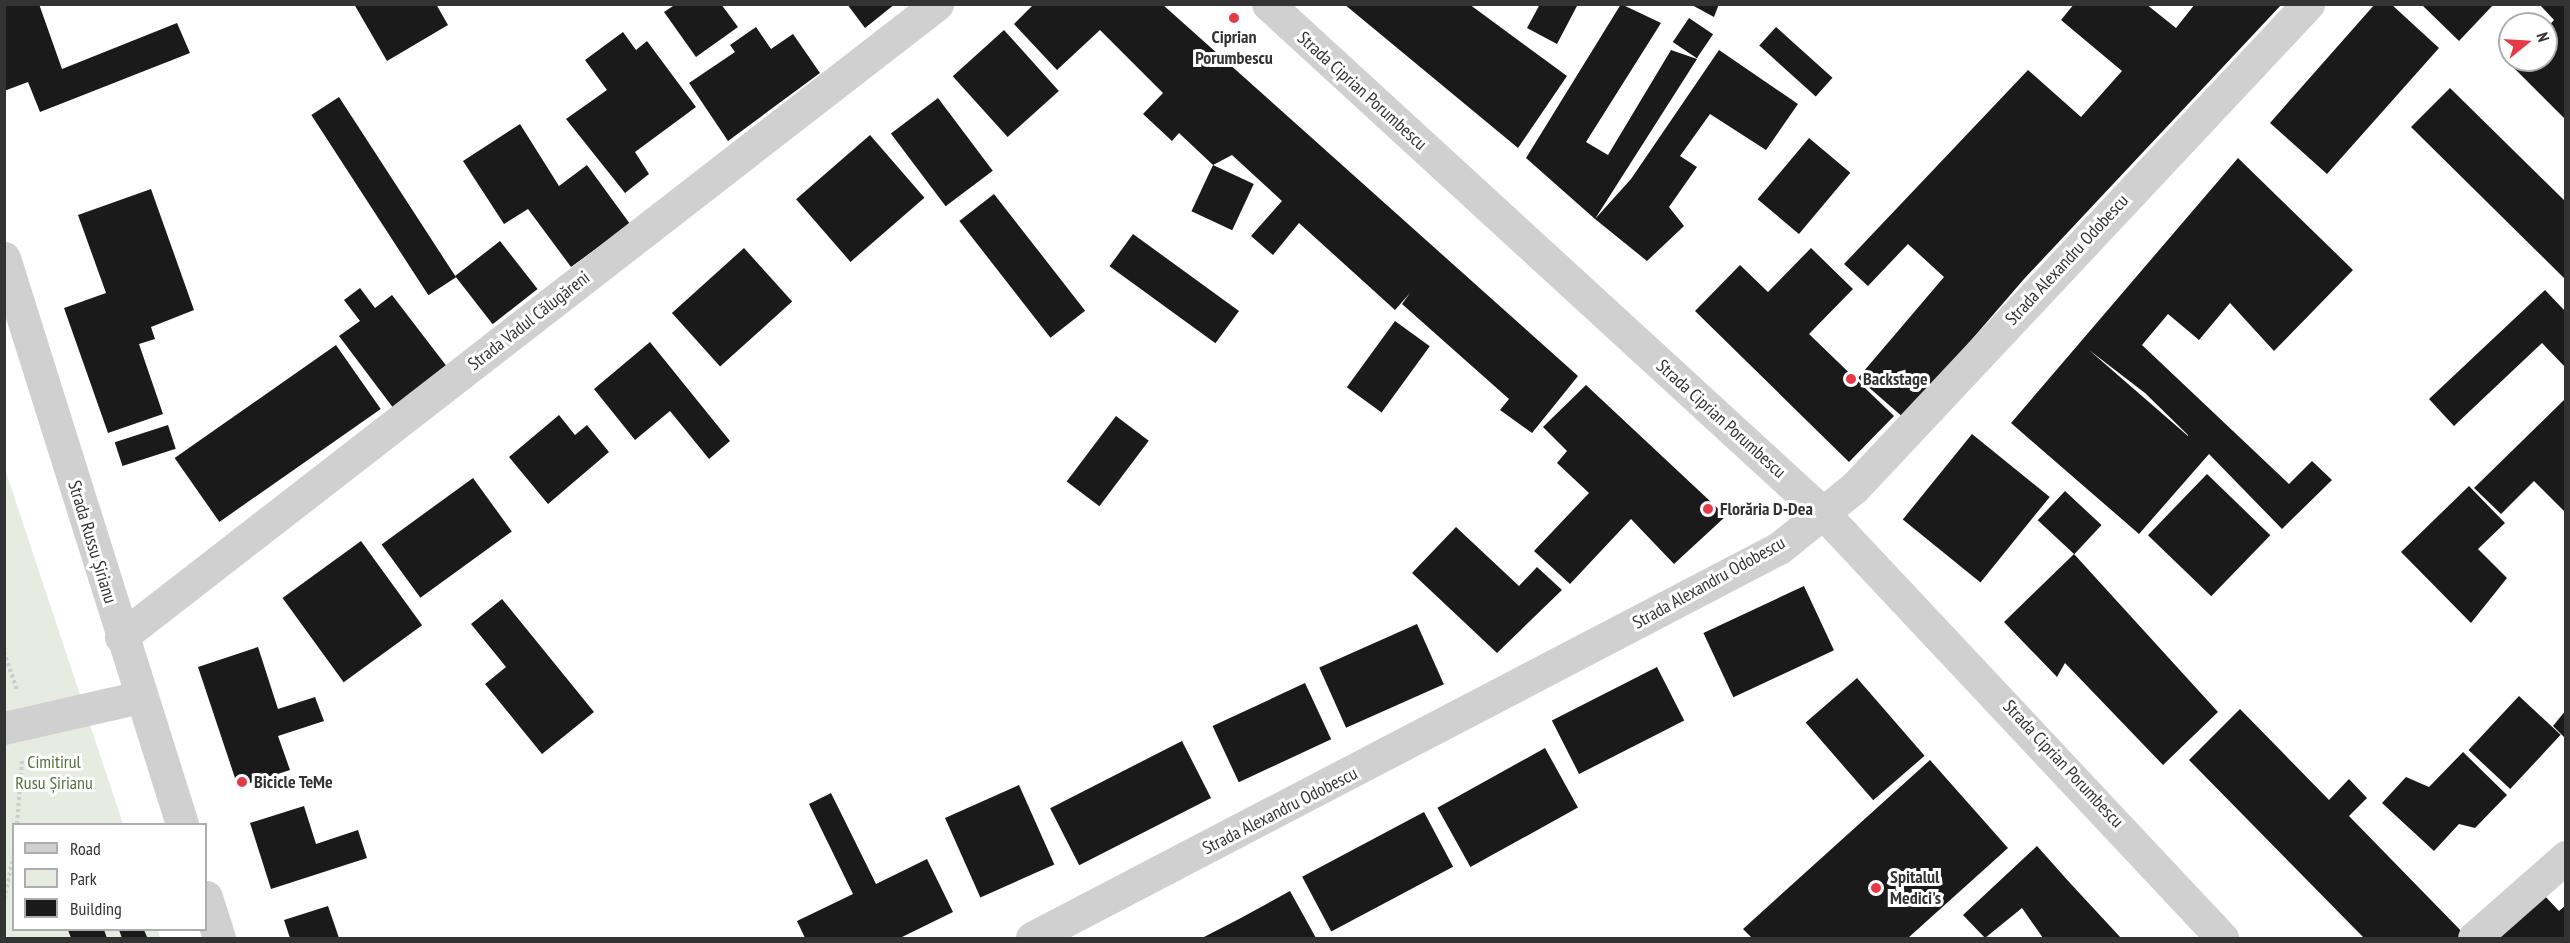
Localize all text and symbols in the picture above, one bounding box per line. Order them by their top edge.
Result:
marker: Ciprian Porumbescu [1227,11,1241,25]
north arrow [2498,12,2558,72]
place label: Ciprian Porumbescu [1195,27,1273,70]
street label: Strada Ciprian Porumbescu [1293,27,1431,155]
text: N [2532,30,2554,44]
street label: Strada Alexandru Odobescu [2001,190,2133,330]
street label: Strada Vadul Călugăreni [464,267,594,375]
street label: Strada Ciprian Porumbescu [1652,355,1790,483]
place label: Backstage [1863,368,1928,390]
marker: Backstage [1844,372,1858,386]
street label: Strada Russu Șirianu [63,478,121,606]
place label: Florăria D-Dea [1720,498,1813,520]
marker: Florăria D-Dea [1701,502,1715,516]
street label: Strada Alexandru Odobescu [1629,532,1789,634]
street label: Strada Ciprian Porumbescu [1998,696,2128,832]
park label: Cimitirul Rusu Șirianu [15,752,93,795]
street label: Strada Alexandru Odobescu [1199,762,1361,860]
place label: Bicicle TeMe [254,771,333,793]
marker: Bicicle TeMe [235,775,249,789]
legend [12,823,207,931]
text: Road [70,837,101,860]
text: Park [70,867,97,890]
place label: Spitalul Medici's [1890,867,1941,910]
marker: Spitalul Medici's [1867,879,1885,897]
text: Building [70,897,122,920]

